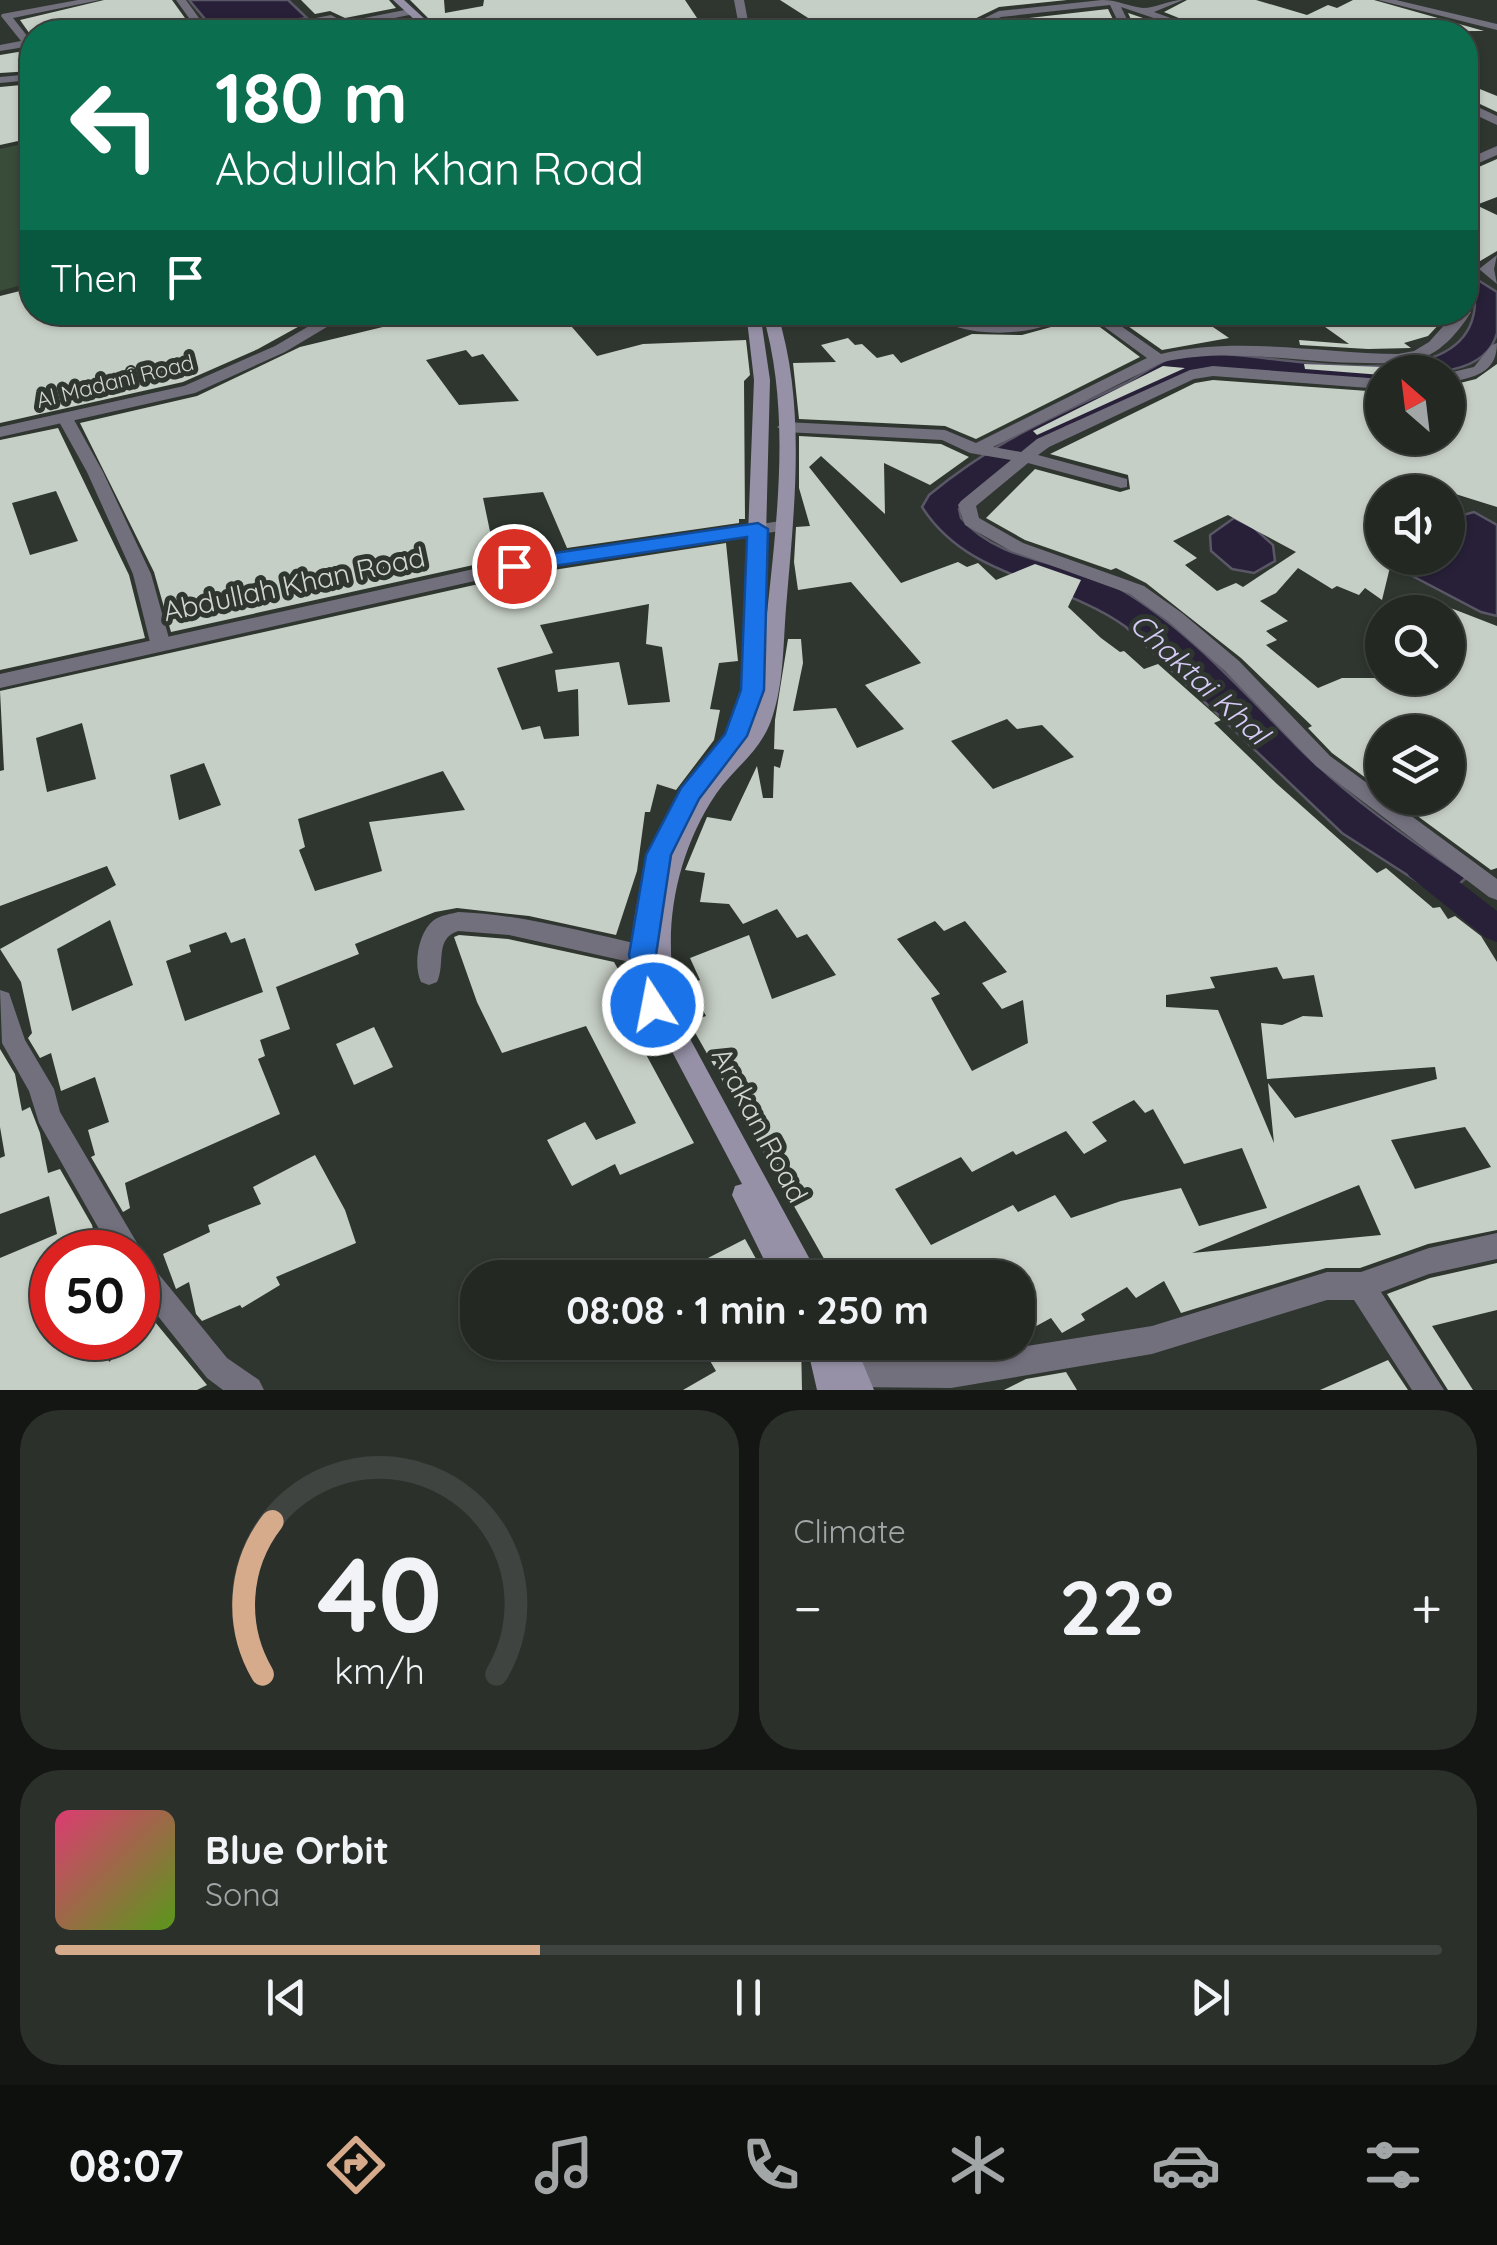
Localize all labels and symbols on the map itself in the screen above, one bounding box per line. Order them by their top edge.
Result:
street label: Al Madani Road [33,348,197,414]
north arrow [1365,355,1465,455]
pin [472,524,557,609]
street label: Abdullah Khan Road [160,539,428,628]
water label: Chaktai Khal [1122,604,1279,754]
position arrow [601,953,705,1057]
street label: Arakan Road [705,1041,816,1208]
speed limit sign: 50 [30,1230,160,1360]

